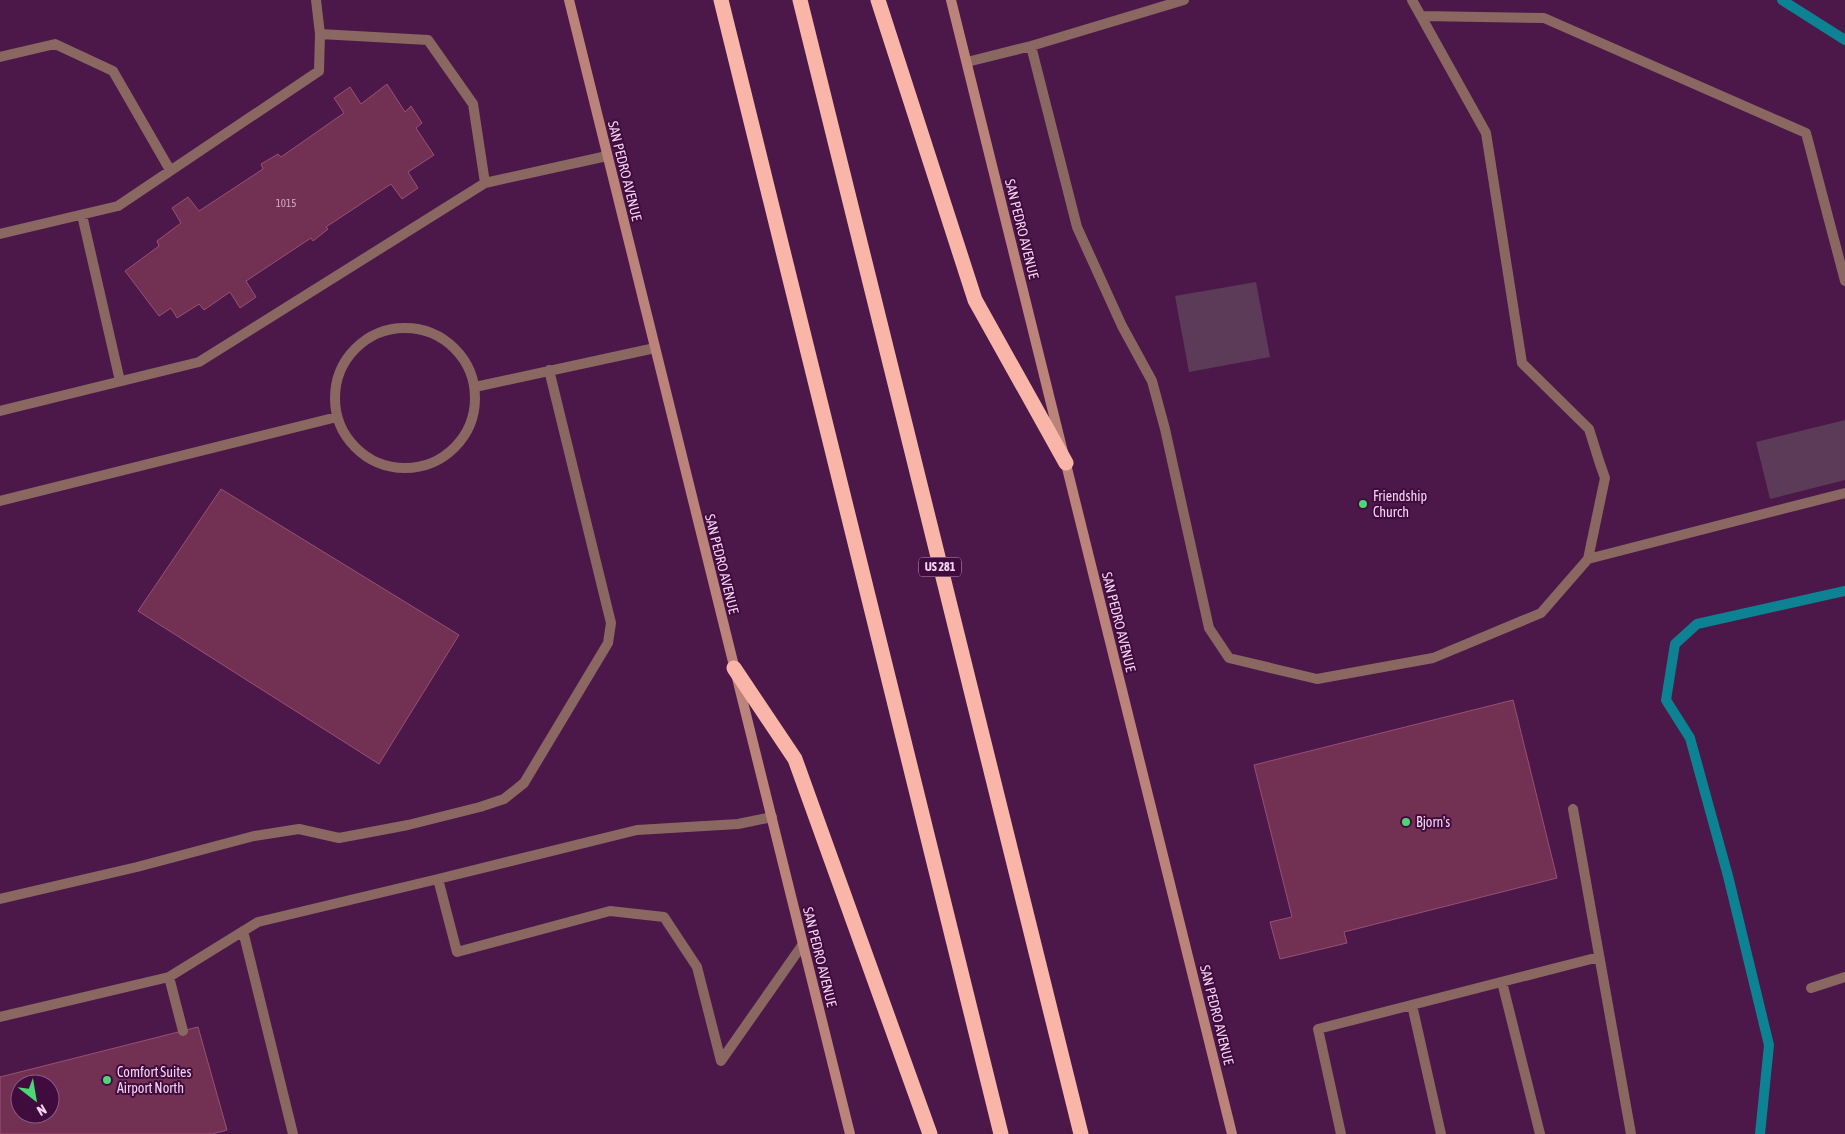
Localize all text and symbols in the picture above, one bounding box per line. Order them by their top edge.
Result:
street label: SAN PEDRO AVENUE [605,119,645,223]
street label: SAN PEDRO AVENUE [1002,177,1042,281]
house number: 1015 [276,197,296,209]
place label: Friendship Church [1373,488,1427,520]
marker: Friendship Church [1357,498,1369,510]
street label: SAN PEDRO AVENUE [702,512,742,616]
road number: US 281 [919,558,961,576]
street label: SAN PEDRO AVENUE [1099,570,1139,674]
place label: Bjorn's [1416,814,1450,830]
marker: Bjorn's [1400,816,1412,828]
street label: SAN PEDRO AVENUE [800,905,840,1009]
street label: SAN PEDRO AVENUE [1197,963,1237,1067]
place label: Comfort Suites Airport North [117,1064,191,1096]
north arrow [10,1074,60,1124]
marker: Comfort Suites Airport North [101,1074,113,1086]
text: N [34,1101,49,1119]

